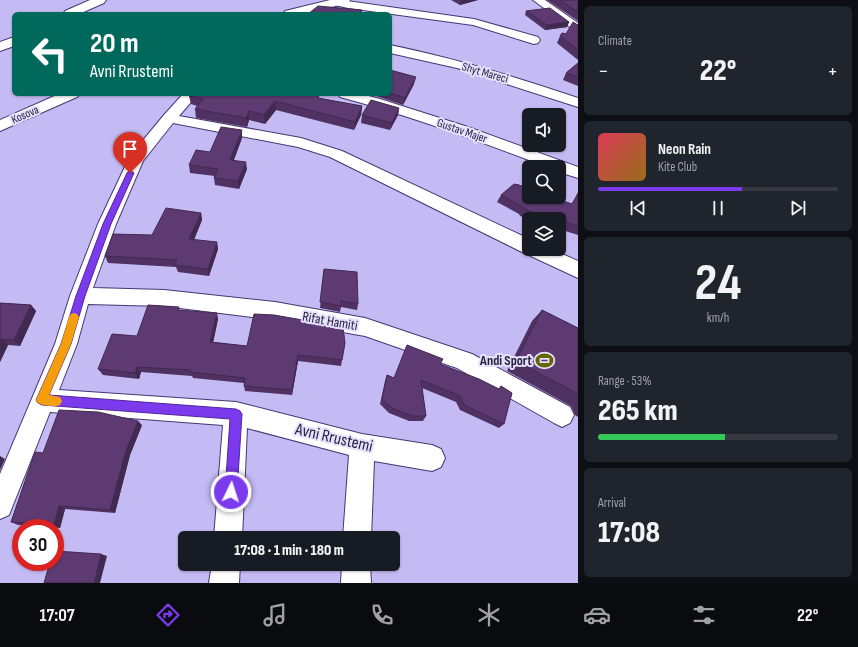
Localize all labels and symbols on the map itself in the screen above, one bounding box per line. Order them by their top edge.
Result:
street label: Shyt Mareci [460,59,510,87]
street label: Kosova [9,102,41,128]
street label: Gustav Majer [435,115,490,147]
pin [113,132,147,173]
street label: Rifat Hamiti [301,308,359,334]
sports icon: Andi Sport [535,350,555,370]
place label: Andi Sport [479,352,532,369]
street label: Avni Rrustemi [292,419,375,457]
position arrow [210,471,252,513]
speed limit sign: 30 [12,519,64,571]

